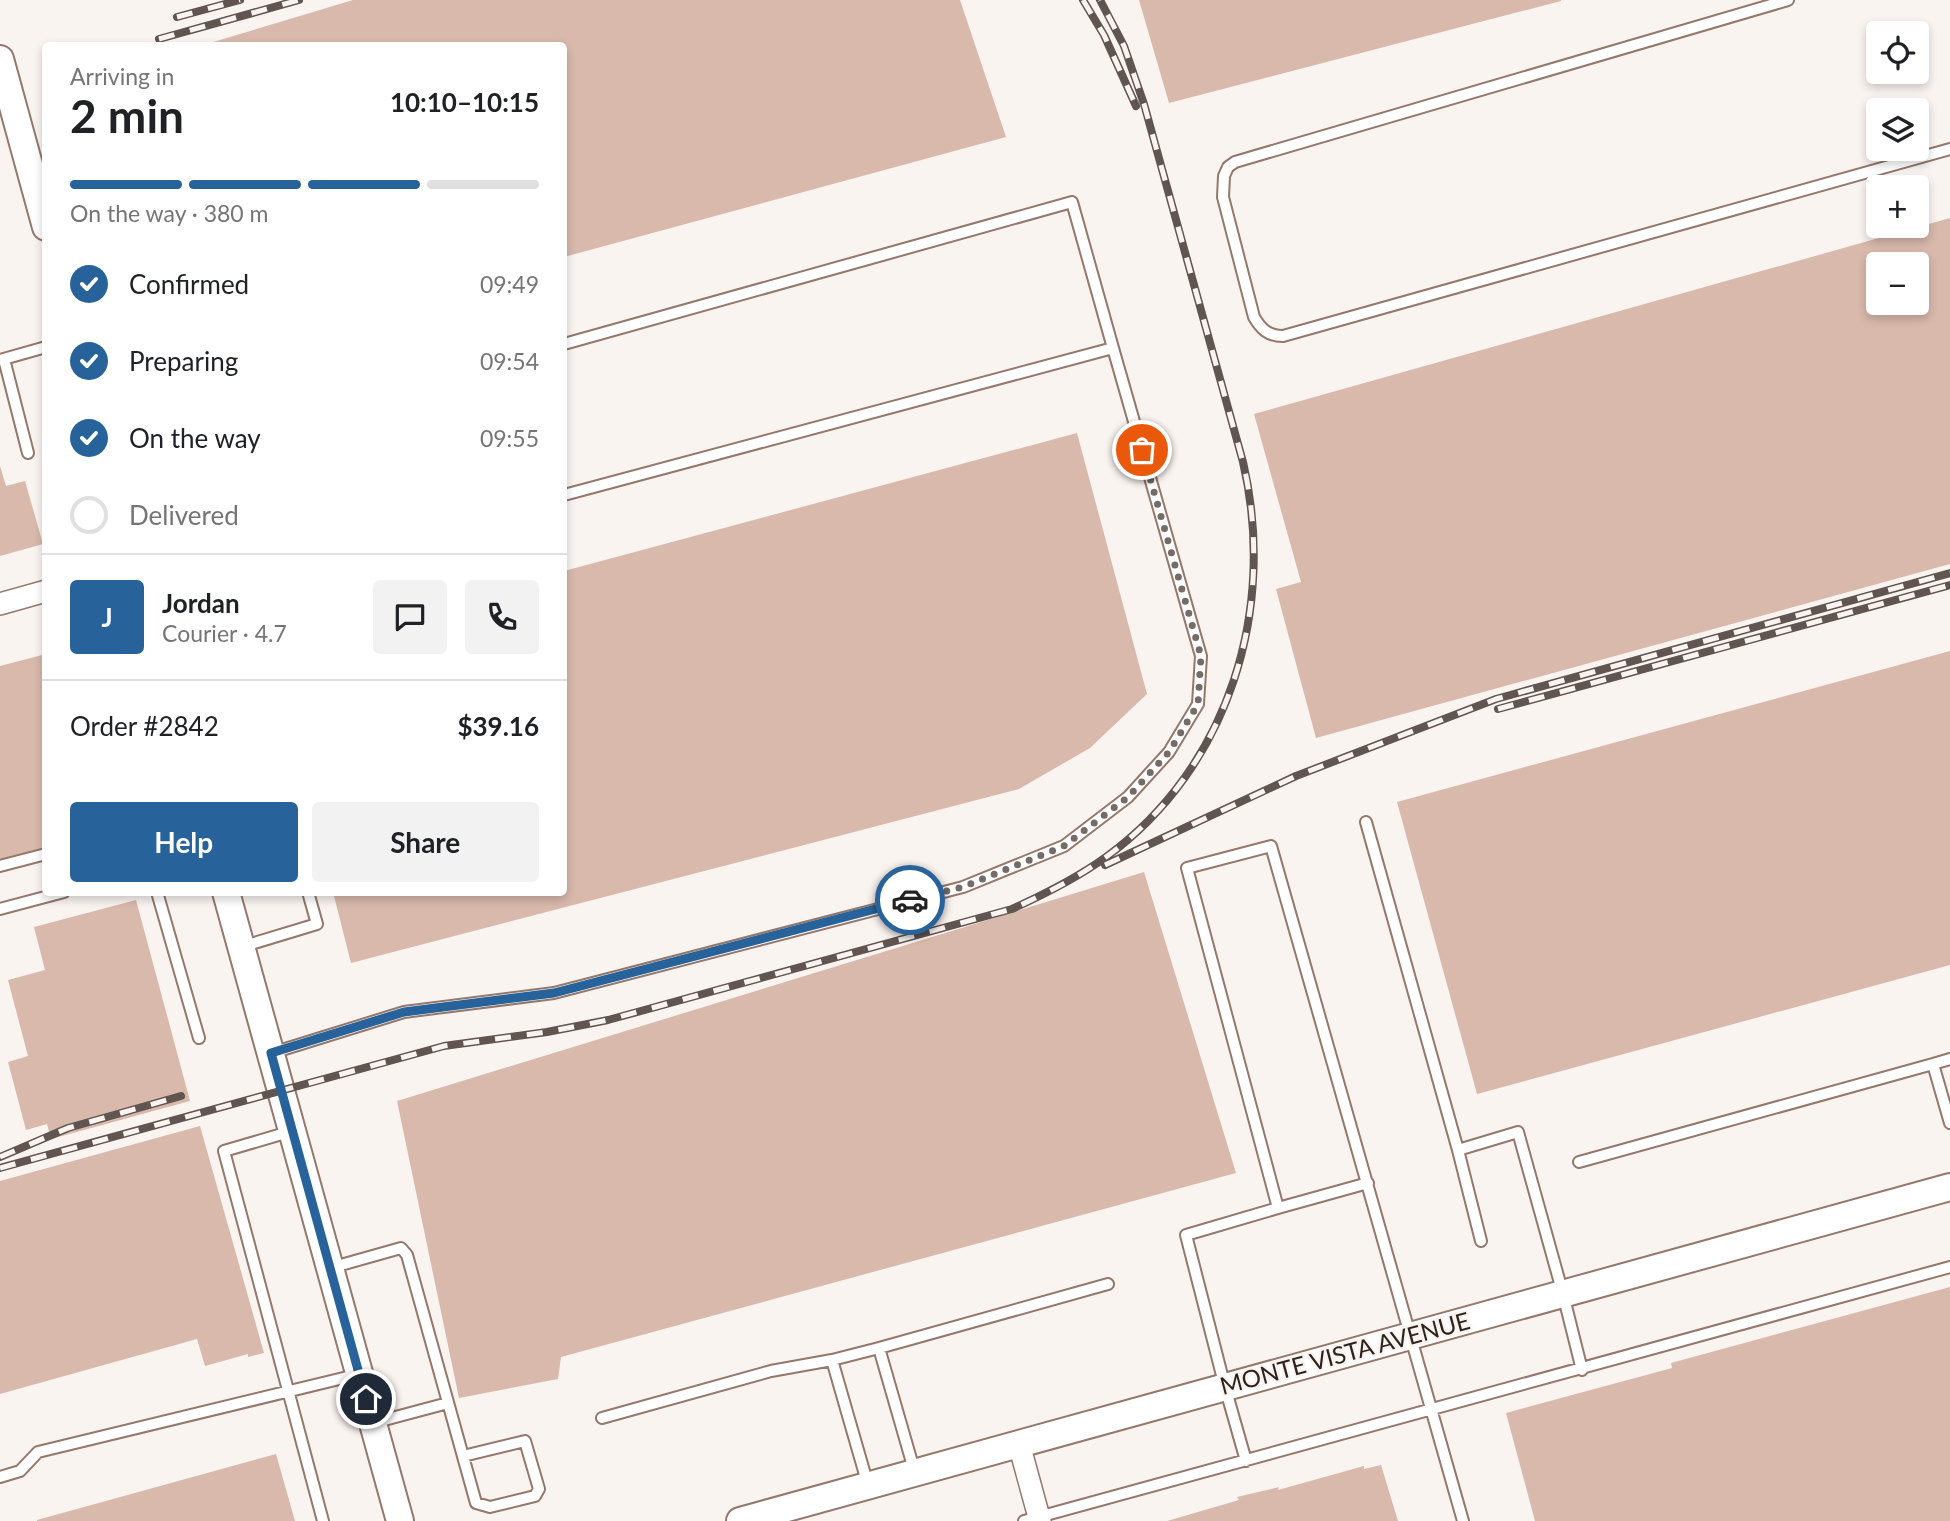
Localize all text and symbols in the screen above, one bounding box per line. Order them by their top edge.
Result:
map controls [1866,21,1929,315]
button: locate [1866,21,1929,84]
text: Arriving in [70,62,174,90]
text: 10:10–10:15 [390,86,539,118]
text: 2 min [70,88,184,143]
button: layers [1866,98,1929,161]
button: + [1866,175,1929,238]
text: On the way · 380 m [70,199,269,227]
button: − [1866,252,1929,315]
icon: check [70,265,108,303]
text: Confirmed [129,268,249,300]
text: 09:49 [480,270,539,298]
icon: check [70,342,108,380]
text: Preparing [129,345,238,377]
text: 09:54 [480,347,539,375]
icon: check [70,419,108,457]
pin [1112,420,1172,480]
text: On the way [129,422,261,454]
text: 09:55 [480,424,539,452]
icon: bag [1123,431,1161,469]
text: Delivered [129,499,239,531]
button: chat [373,580,447,654]
button: phone [465,580,539,654]
text: Jordan [162,587,240,619]
text: J [101,601,113,633]
text: Courier · 4.7 [162,619,287,647]
text: Order #2842 [70,710,219,742]
text: $39.16 [457,710,539,742]
button: Help [70,802,298,882]
button: Share [312,802,539,882]
courier [875,865,945,935]
icon: car [891,881,929,919]
street label: MONTE VISTA AVENUE [1217,1305,1473,1400]
pin [336,1369,396,1429]
icon: home [347,1380,385,1418]

